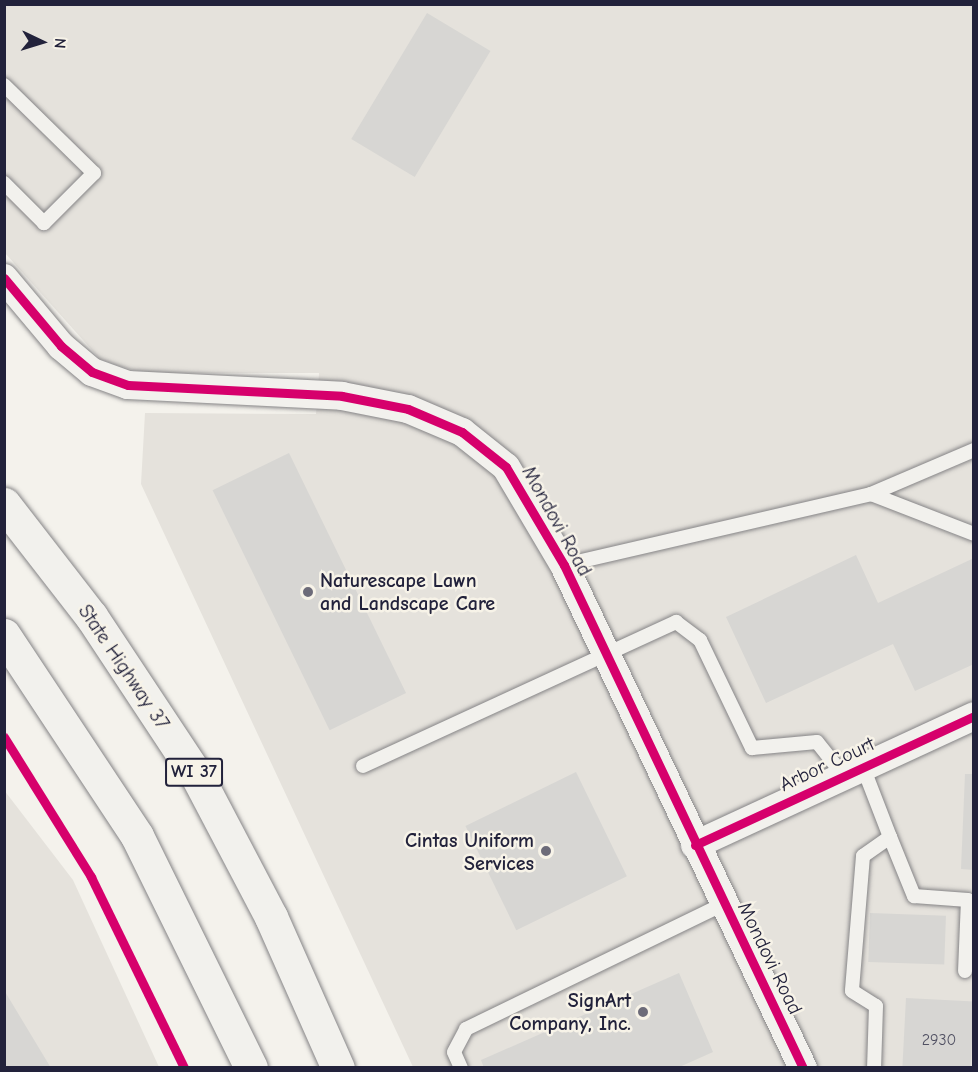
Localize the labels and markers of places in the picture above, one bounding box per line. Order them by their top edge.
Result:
place label: Naturescape Lawn and Landscape Care [320,568,495,615]
marker: Naturescape Lawn and Landscape Care [301,585,315,599]
place label: Cintas Uniform Services [405,828,534,875]
marker: Cintas Uniform Services [539,844,553,858]
place label: SignArt Company, Inc. [509,988,631,1035]
marker: SignArt Company, Inc. [636,1005,650,1019]

